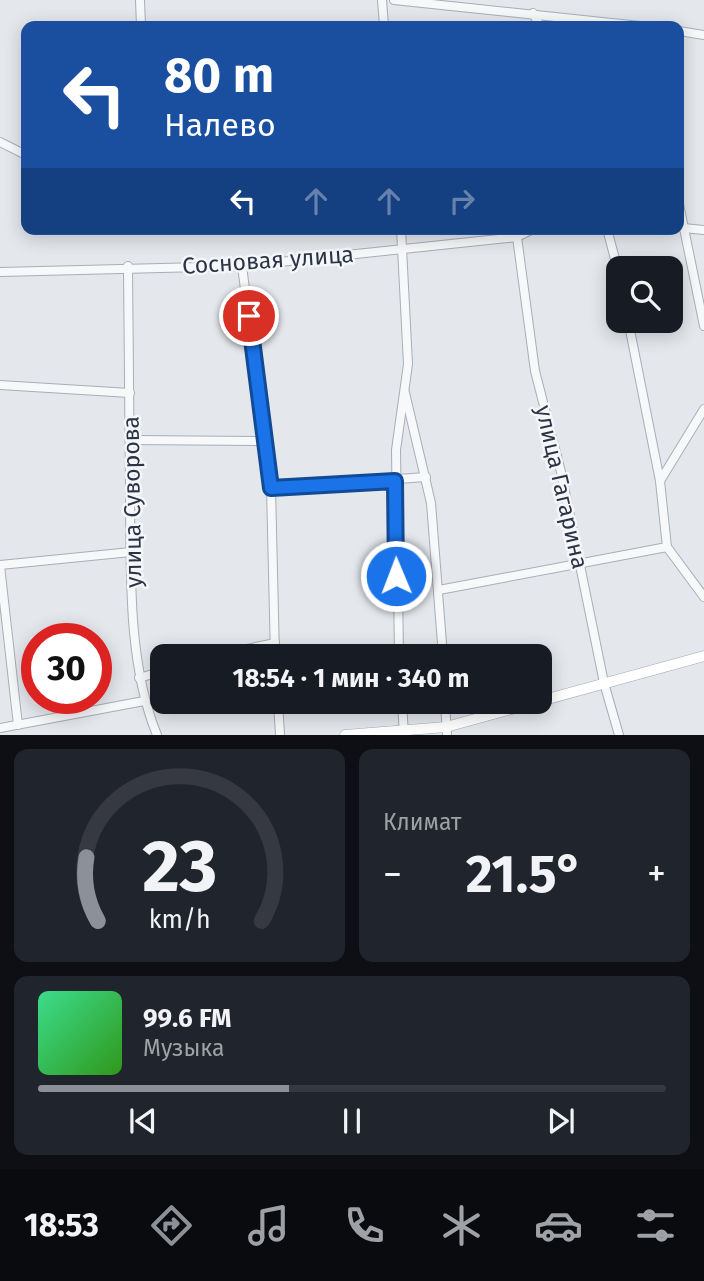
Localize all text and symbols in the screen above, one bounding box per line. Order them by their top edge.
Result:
text: 80 m [164,46,274,105]
icon: left [49,49,140,140]
text: Налево [164,106,276,144]
icon: left [224,182,262,220]
icon: ahead [297,182,335,220]
icon: ahead [370,182,408,220]
icon: right [443,182,481,220]
street label: Сосновая улица [181,240,355,280]
map controls [606,256,683,333]
button: search [606,256,683,333]
pin [219,286,279,346]
icon: arrive [230,297,268,335]
street label: улица Гагарина [530,402,594,572]
street label: улица Суворова [117,416,147,588]
position arrow [359,539,433,613]
speed limit sign: 30 [21,623,112,714]
text: 18:54 · 1 мин · 340 m [232,663,470,694]
text: Климат [383,808,461,836]
text: 23 [142,824,217,911]
text: 21.5° [466,843,583,906]
text: − [383,851,402,897]
text: + [647,851,666,897]
text: km/h [149,905,210,935]
text: 99.6 FM [143,1003,231,1034]
text: Музыка [143,1034,224,1062]
icon: previous [124,1102,162,1140]
icon: pause [333,1102,371,1140]
icon: next [542,1102,580,1140]
icon: directions [147,1201,196,1250]
icon: music [244,1201,293,1250]
icon: phone [340,1201,389,1250]
icon: climate [437,1201,486,1250]
icon: car [534,1201,583,1250]
icon: filters [631,1201,680,1250]
text: 18:53 [24,1206,99,1244]

